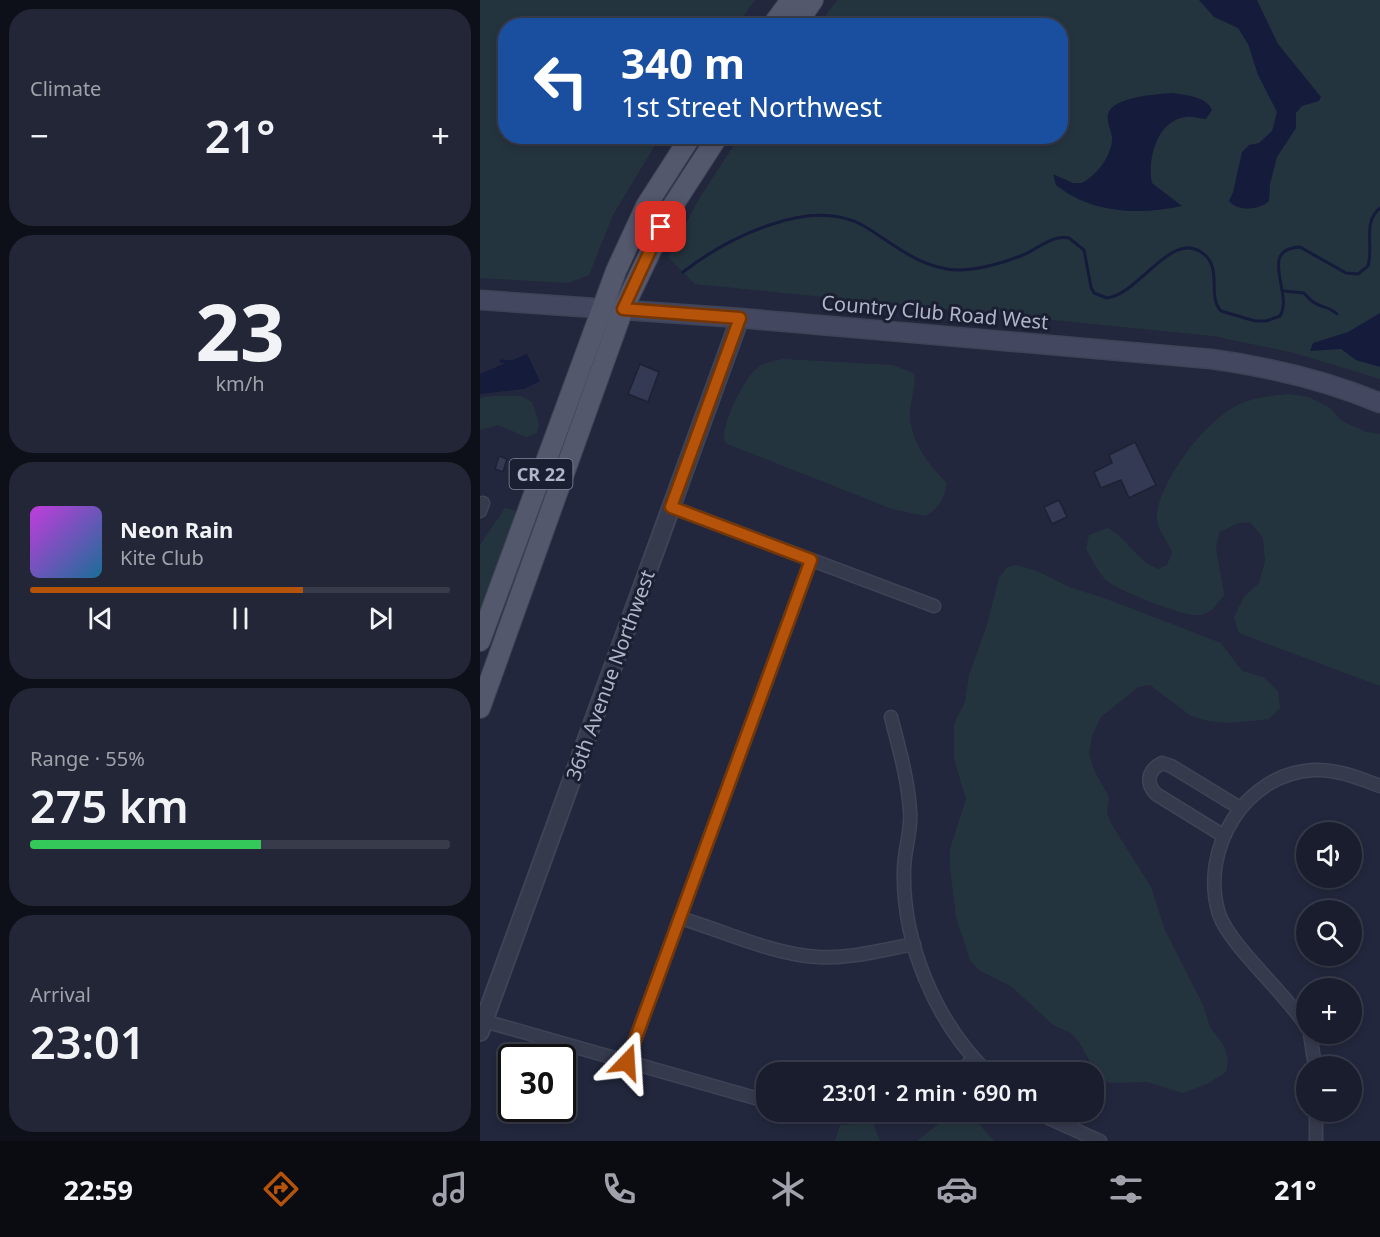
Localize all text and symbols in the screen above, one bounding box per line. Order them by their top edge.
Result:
text: 340 m [621,34,745,91]
icon: left [522,42,600,120]
text: Climate [30,75,101,102]
text: 1st Street Northwest [621,88,882,125]
text: 21° [205,105,275,166]
text: − [30,113,49,158]
text: + [431,113,450,158]
pin [635,201,686,252]
icon: arrive [644,210,677,243]
text: 23 [195,278,285,384]
street label: Country Club Road West [820,289,1050,335]
text: km/h [215,370,265,397]
road number: CR 22 [509,459,572,489]
text: Neon Rain [120,514,233,544]
text: Kite Club [120,544,204,571]
street label: 36th Avenue Northwest [559,566,661,784]
icon: previous [84,602,117,635]
icon: pause [224,602,257,635]
icon: next [364,602,397,635]
text: Range · 55% [30,745,145,772]
text: 275 km [30,775,189,836]
map controls [1296,822,1362,1122]
button: sound [1296,822,1362,888]
button: search [1296,900,1362,966]
button: + [1296,978,1362,1044]
text: Arrival [30,981,91,1008]
text: 23:01 [30,1011,145,1072]
position arrow [595,1030,659,1094]
speed limit sign: 30 [498,1044,576,1122]
button: − [1296,1056,1362,1122]
text: 23:01 · 2 min · 690 m [822,1077,1038,1107]
icon: directions [260,1168,302,1210]
icon: music [429,1168,471,1210]
icon: phone [598,1168,640,1210]
icon: climate [767,1168,809,1210]
icon: car [936,1168,978,1210]
icon: filters [1105,1168,1147,1210]
text: 22:59 [64,1171,133,1208]
text: 21° [1274,1171,1316,1208]

